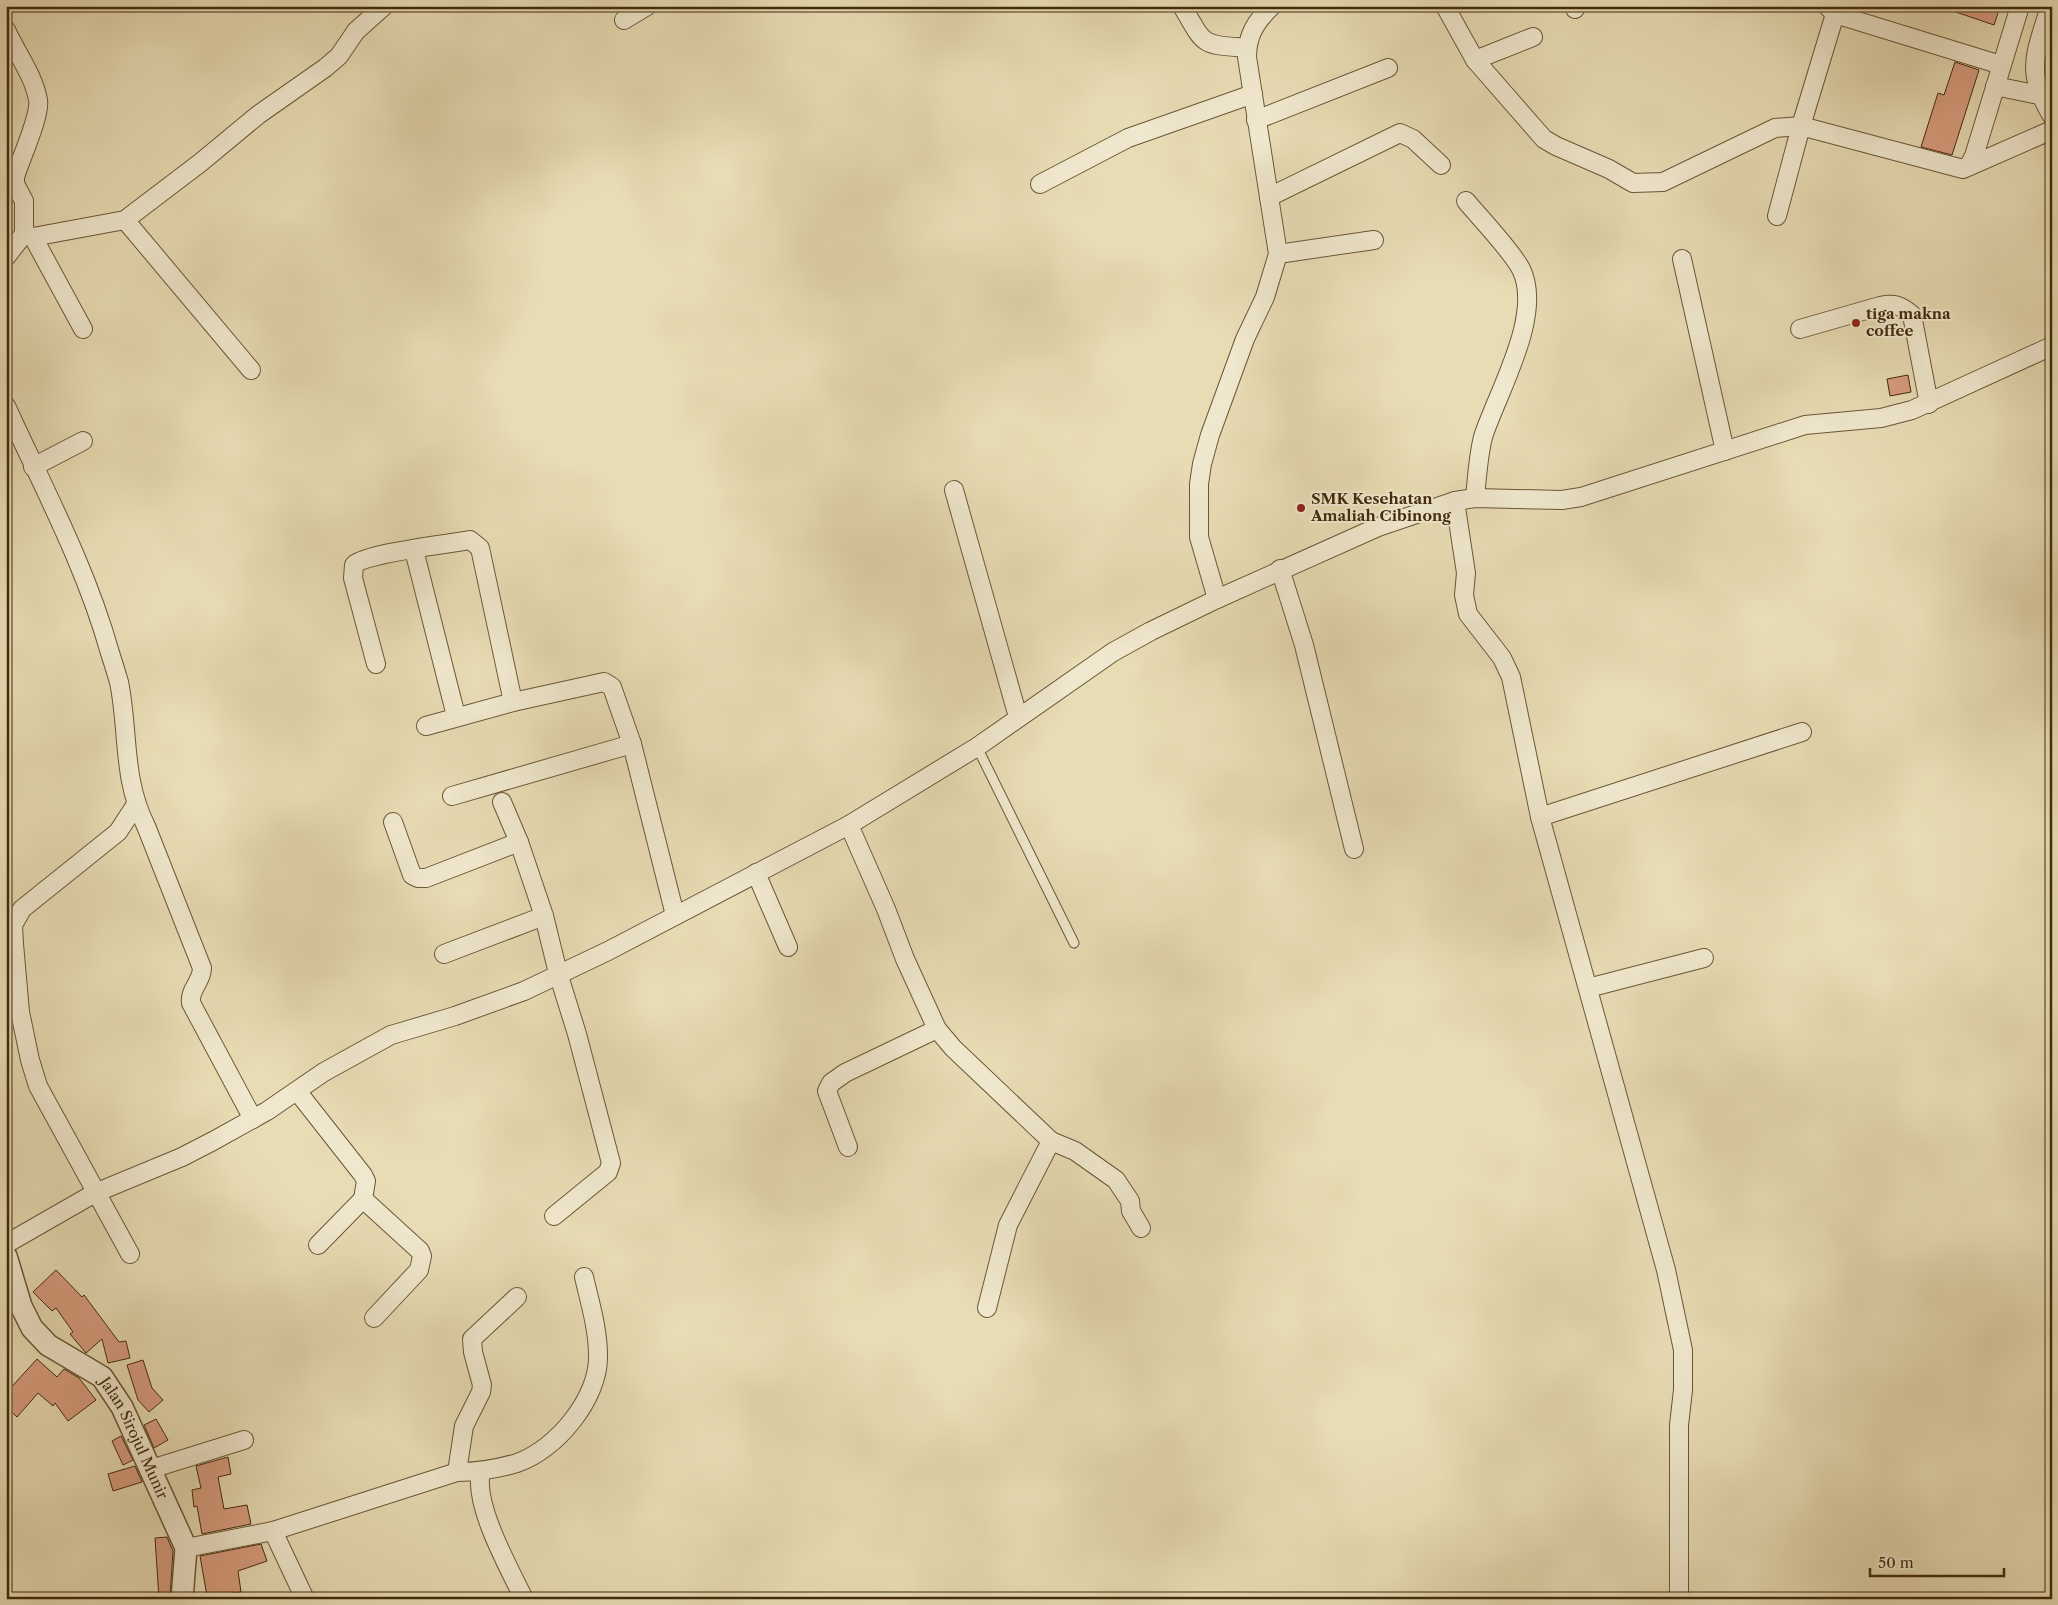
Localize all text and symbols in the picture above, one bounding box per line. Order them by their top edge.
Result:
place label: tiga makna coffee [1866,304,1951,340]
marker: tiga makna coffee [1850,317,1862,329]
place label: SMK Kesehatan Amaliah Cibinong [1310,489,1451,525]
marker: SMK Kesehatan Amaliah Cibinong [1295,502,1307,514]
street label: Jalan Sirojul Munir [95,1371,173,1502]
scale bar [1870,1545,2004,1577]
text: 50 m [1878,1553,1914,1572]

